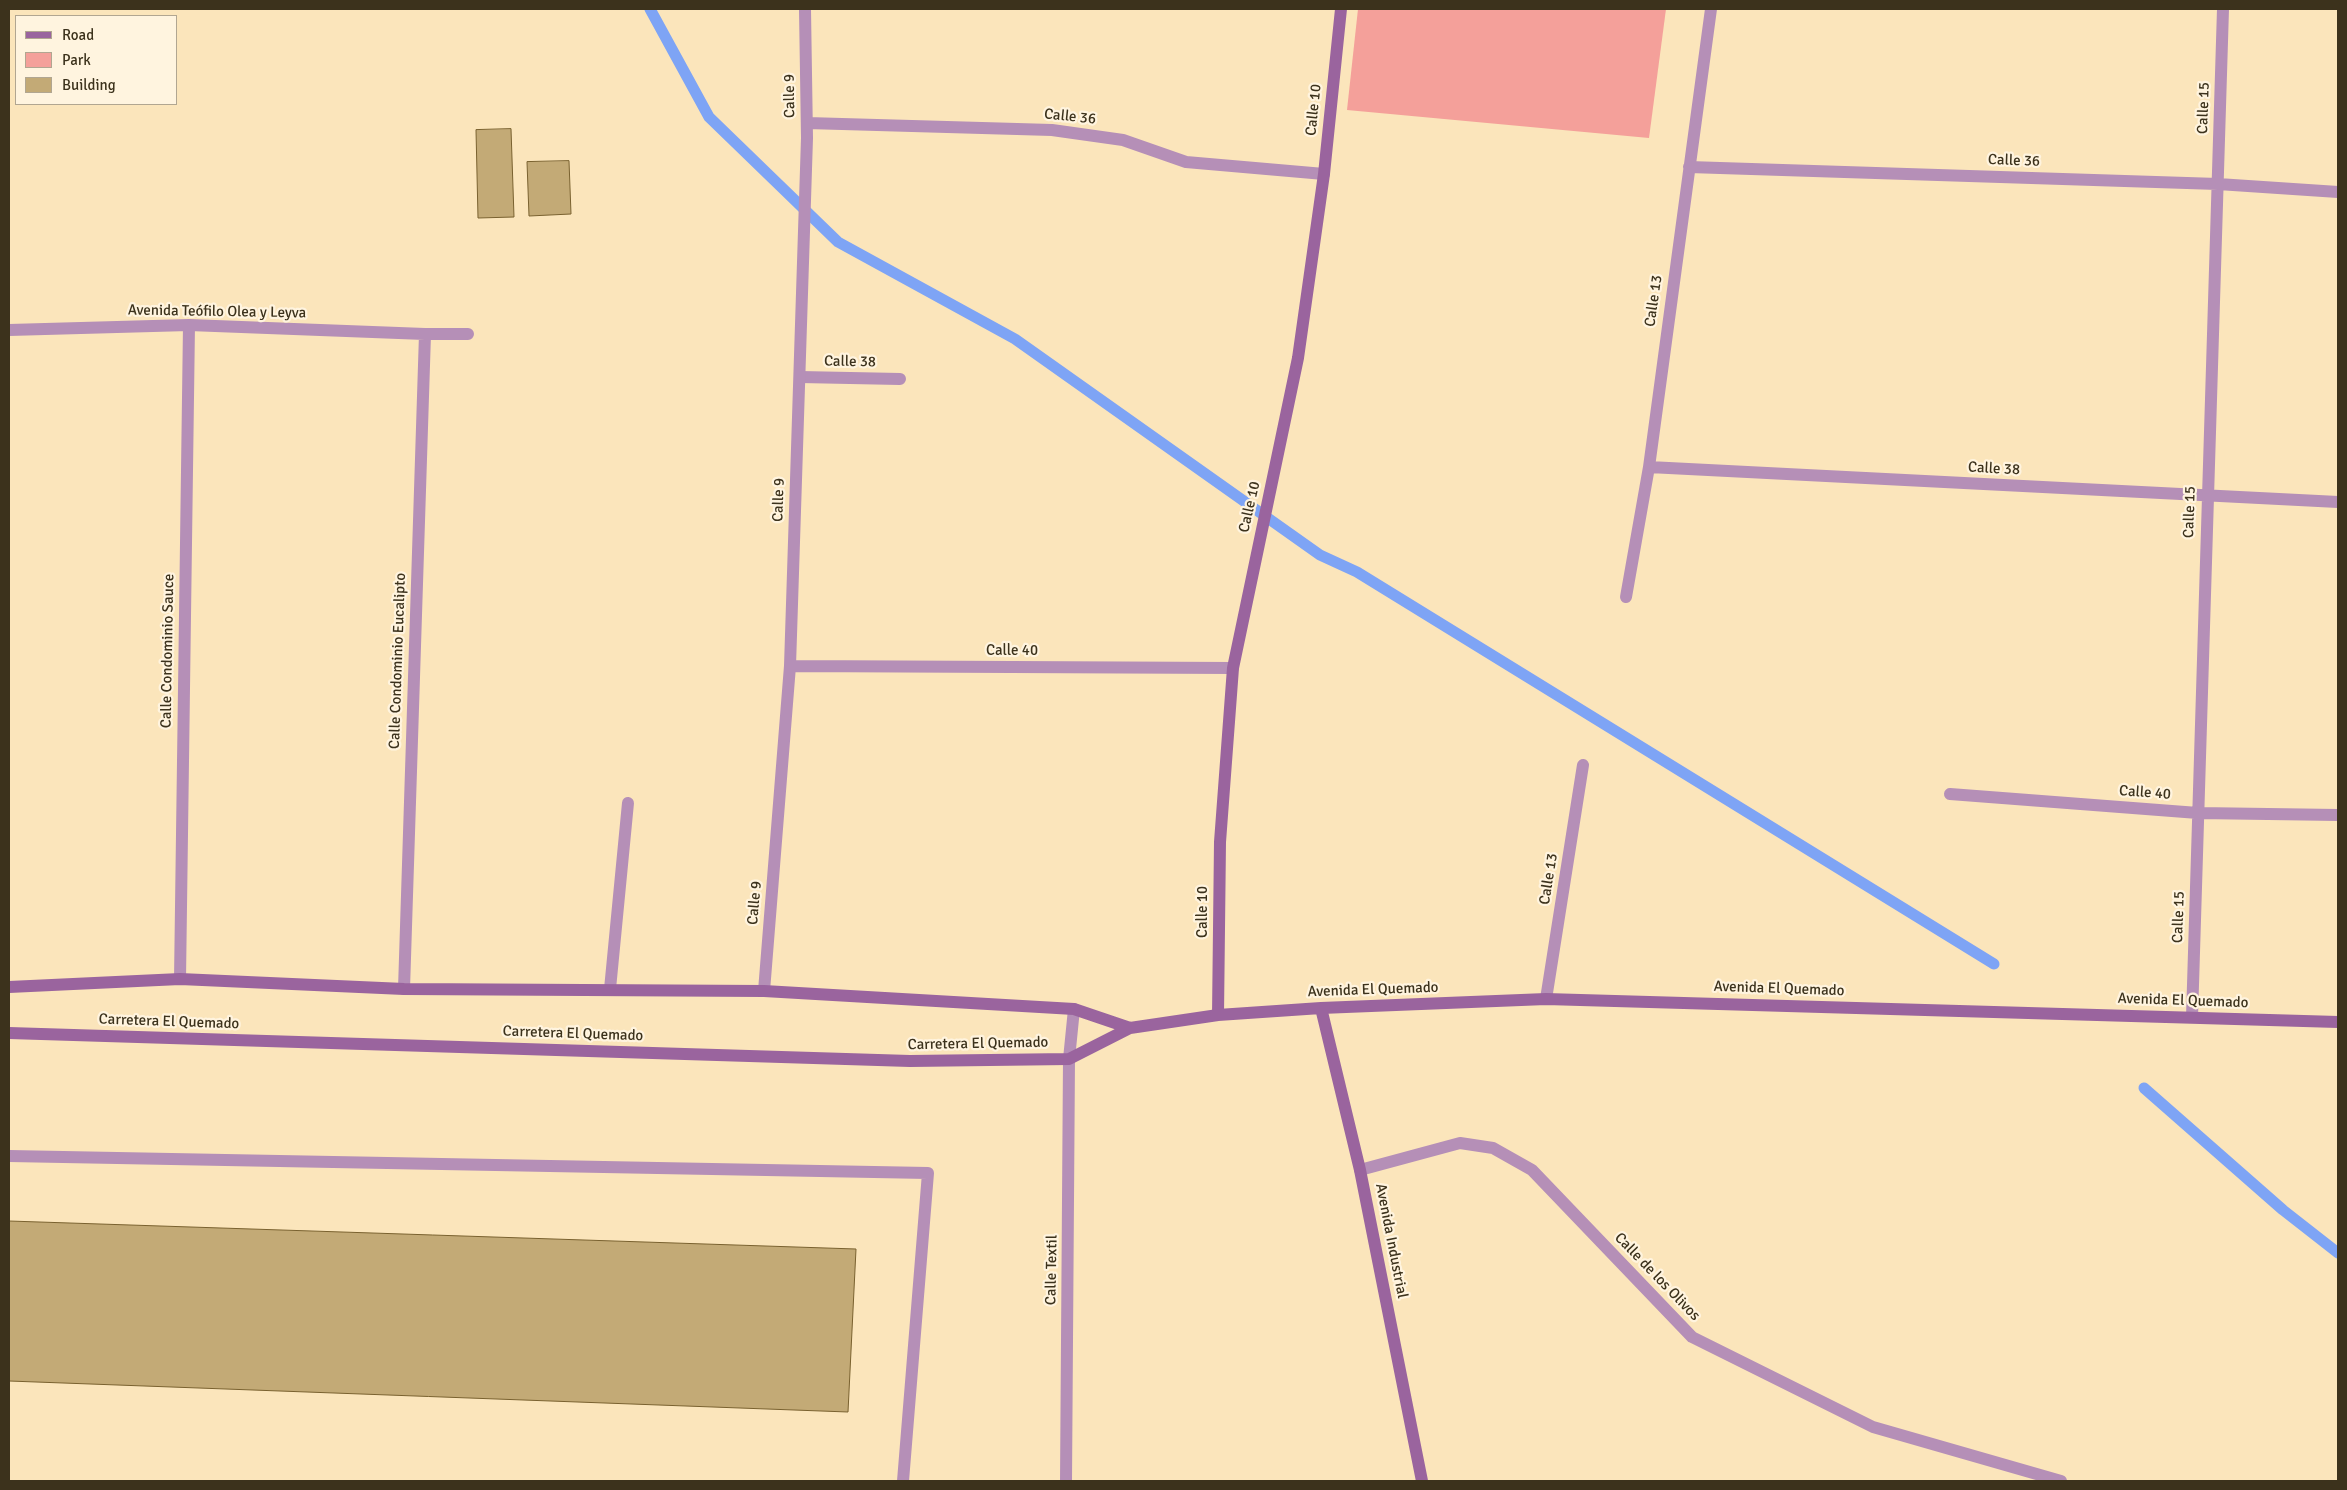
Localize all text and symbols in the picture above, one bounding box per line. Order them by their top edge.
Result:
legend [15,15,178,105]
text: Road [62,26,94,44]
text: Park [62,51,91,69]
street label: Calle 9 [781,74,799,118]
text: Building [62,76,116,94]
street label: Calle 15 [2194,82,2214,134]
street label: Calle 10 [1302,83,1326,137]
street label: Calle 36 [1043,105,1097,129]
street label: Calle 36 [1988,151,2040,171]
street label: Calle 13 [1641,274,1667,328]
street label: Avenida Teófilo Olea y Leyva [128,301,306,323]
street label: Calle 38 [824,353,876,371]
street label: Calle 38 [1968,459,2020,479]
street label: Calle 9 [769,478,789,522]
street label: Calle 10 [1235,480,1265,534]
street label: Calle 15 [2180,486,2200,538]
street label: Calle Condominio Eucalipto [386,573,410,749]
street label: Calle Condominio Sauce [158,574,178,728]
street label: Calle 40 [986,642,1038,660]
street label: Calle 40 [2118,782,2172,804]
street label: Calle 13 [1536,852,1562,906]
street label: Calle 9 [744,880,766,926]
street label: Calle 10 [1194,886,1212,938]
street label: Calle 15 [2169,891,2189,943]
street label: Avenida El Quemado [1713,978,1845,1000]
street label: Avenida El Quemado [1307,979,1439,1001]
street label: Avenida El Quemado [2117,990,2249,1012]
street label: Carretera El Quemado [98,1011,240,1033]
street label: Carretera El Quemado [502,1023,644,1045]
street label: Carretera El Quemado [908,1034,1048,1054]
street label: Avenida Industrial [1371,1182,1411,1300]
street label: Calle de los Olivos [1610,1229,1704,1325]
street label: Calle Textil [1042,1235,1062,1305]

